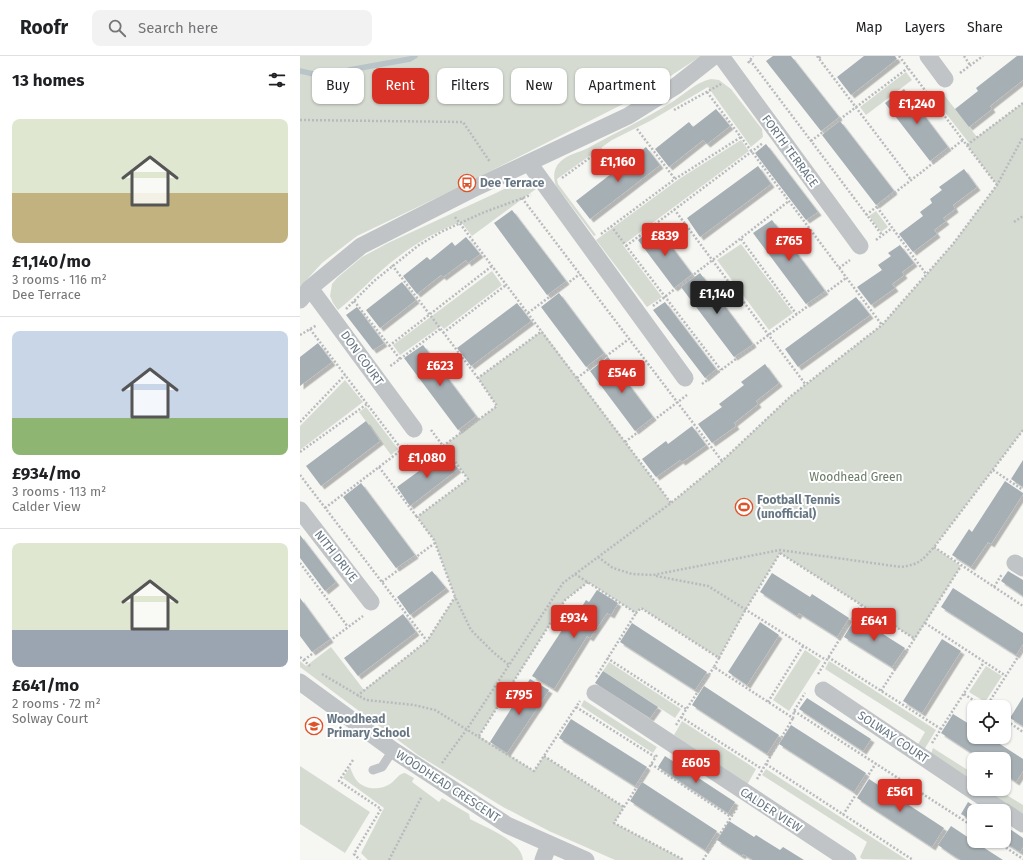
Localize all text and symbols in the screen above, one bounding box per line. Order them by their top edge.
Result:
search box [92,10,372,46]
text: Roofr [20,16,68,39]
icon: search [106,17,128,39]
text: Search here [138,19,218,37]
text: Map [856,19,882,36]
text: Layers [904,19,945,36]
text: Share [967,19,1003,36]
chip: Buy [312,68,364,104]
chip: Rent [372,68,429,104]
chip: Filters [437,68,503,104]
chip: New [511,68,567,104]
chip: Apartment [575,68,670,104]
icon: filters [266,69,288,91]
text: 13 homes [12,70,84,91]
pin: £1,240 [884,91,950,125]
text: £1,240 [899,96,935,111]
street label: FORTH TERRACE [759,112,821,190]
icon: home [114,145,186,217]
pin: £1,160 [585,149,651,183]
text: £1,160 [600,154,636,169]
bus stop icon: Dee Terrace [457,173,477,193]
place label: Dee Terrace [480,176,545,190]
pin: £839 [641,223,689,257]
text: £839 [651,228,679,243]
pin: £765 [765,228,813,262]
text: £765 [775,233,803,248]
text: £1,140/mo [12,251,91,272]
text: 3 rooms · 116 m² [12,272,107,287]
pin: £1,140 [684,281,750,315]
text: £1,140 [699,286,735,301]
text: Dee Terrace [12,287,81,302]
street label: DON COURT [338,328,387,388]
pin: £623 [416,353,464,387]
icon: home [114,357,186,429]
text: £623 [426,358,454,373]
pin: £546 [598,360,646,394]
text: £546 [608,365,636,380]
pin: £1,080 [394,445,460,479]
text: £1,080 [408,450,446,465]
text: £934/mo [12,463,81,484]
park label: Woodhead Green [809,470,903,484]
text: 3 rooms · 113 m² [12,484,106,499]
place label: Football Tennis (unofficial) [757,493,840,521]
sports icon: Football Tennis (unofficial) [734,497,754,517]
text: Calder View [12,499,80,514]
street label: NITH DRIVE [312,528,360,584]
icon: home [114,569,186,641]
pin: £934 [550,605,598,639]
pin: £641 [850,608,898,642]
text: £934 [560,610,588,625]
text: £641 [861,613,887,628]
text: £641/mo [12,675,79,696]
pin: £795 [495,682,543,716]
text: £795 [505,687,533,702]
text: 2 rooms · 72 m² [12,696,101,711]
map controls [967,700,1011,848]
button: locate [967,700,1011,744]
street label: SOLWAY COURT [855,708,932,766]
text: Solway Court [12,711,88,726]
place label: Woodhead Primary School [327,712,410,740]
school or university icon: Woodhead Primary School [304,716,324,736]
street label: WOODHEAD CRESCENT [393,747,503,825]
pin: £605 [672,750,720,784]
button: + [967,752,1011,796]
text: £605 [682,755,710,770]
pin: £561 [876,779,924,813]
text: £561 [887,784,913,799]
street label: CALDER VIEW [738,785,805,835]
button: − [967,804,1011,848]

